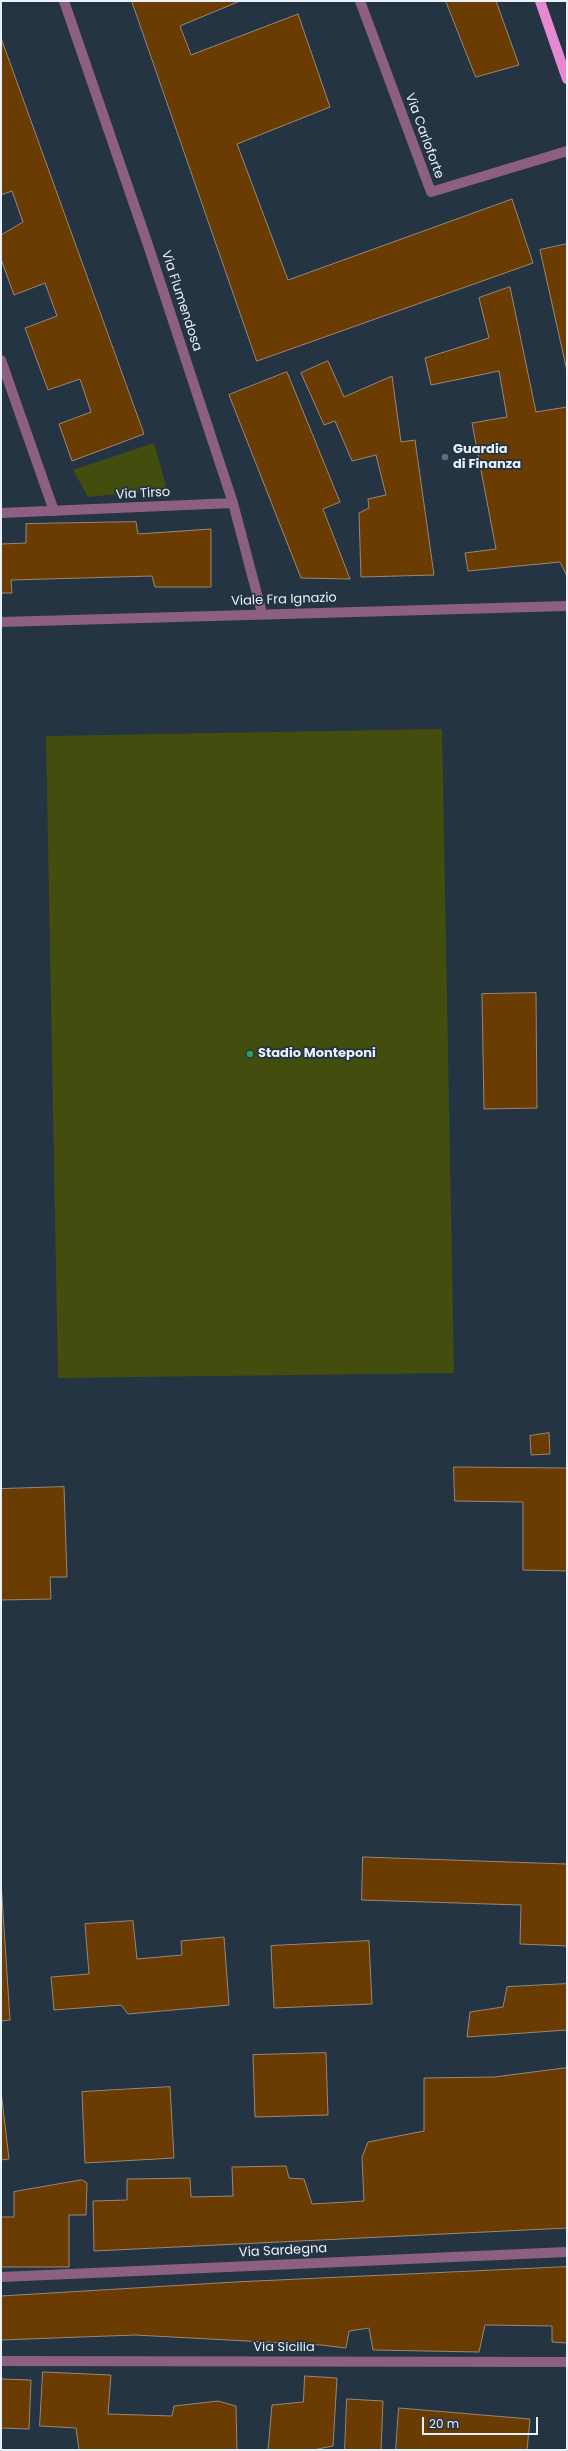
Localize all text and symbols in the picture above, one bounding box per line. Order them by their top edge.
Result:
street label: Via Carloforte [401,91,447,181]
street label: Via Flumendosa [157,249,205,353]
place label: Guardia di Finanza [453,442,521,473]
marker: Guardia di Finanza [440,452,450,462]
street label: Via Tirso [115,485,171,503]
street label: Viale Fra Ignazio [231,590,337,610]
place label: Stadio Monteponi [258,1046,376,1062]
marker: Stadio Monteponi [245,1049,255,1059]
street label: Via Sardegna [239,2241,327,2261]
street label: Via Sicilia [253,2340,315,2356]
scale bar [424,2409,540,2435]
text: 20 m [429,2415,459,2432]

